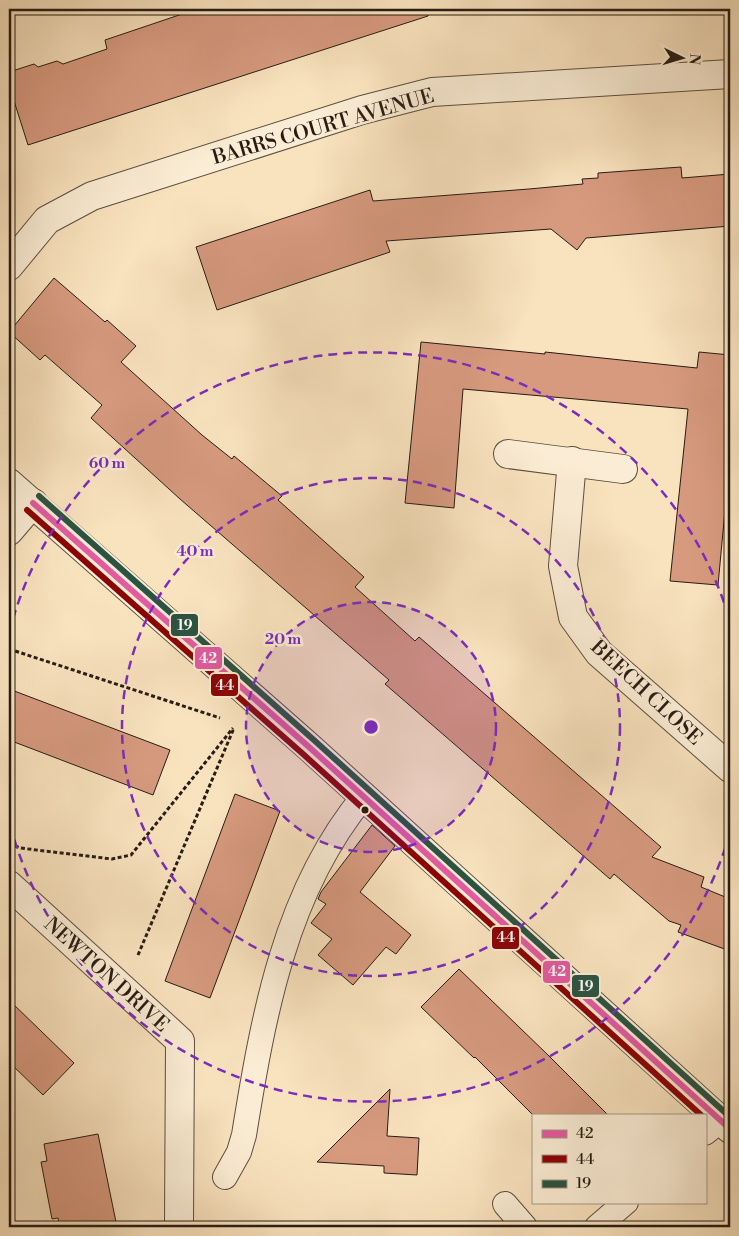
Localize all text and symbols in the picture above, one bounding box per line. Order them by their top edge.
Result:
north arrow [656,32,706,82]
text: N [685,53,703,65]
street label: BARRS COURT AVENUE [209,84,437,171]
text: 60 m [89,454,126,473]
text: 40 m [176,542,214,561]
line badge: 19 [170,613,199,637]
text: 19 [177,617,193,635]
text: 20 m [265,630,302,649]
street label: BEECH CLOSE [584,634,707,751]
line badge: 42 [194,646,223,670]
text: 42 [199,650,217,668]
line badge: 44 [210,673,239,697]
text: 44 [216,677,234,695]
centre of rings [362,718,380,736]
unlabelled marker [360,805,370,815]
street label: NEWTON DRIVE [38,912,174,1038]
line badge: 44 [491,926,520,950]
text: 44 [497,929,515,947]
line badge: 42 [542,960,571,984]
text: 42 [548,963,566,981]
line badge: 19 [571,974,600,998]
text: 19 [578,978,594,996]
legend [532,1114,706,1204]
text: 42 [576,1124,593,1143]
text: 44 [576,1150,594,1169]
text: 19 [576,1174,591,1193]

